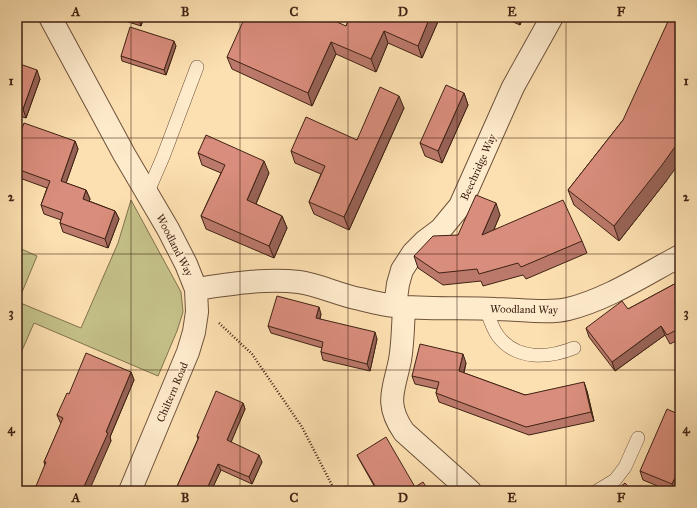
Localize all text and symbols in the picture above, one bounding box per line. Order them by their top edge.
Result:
text: A [71,4,81,20]
text: B [181,4,190,20]
text: C [290,4,299,20]
text: D [398,4,408,20]
text: E [507,4,517,20]
text: F [617,4,626,20]
text: 1 [8,73,14,89]
text: 1 [683,73,689,89]
street label: Beechridge Way [458,131,499,202]
text: 2 [8,189,15,205]
text: 2 [683,189,690,205]
street label: Woodland Way [153,212,196,279]
street label: Woodland Way [490,302,559,317]
text: 3 [8,305,14,321]
text: 3 [683,305,689,321]
street label: Chiltern Road [154,360,191,424]
text: 4 [7,421,15,437]
text: 4 [682,421,690,437]
text: A [71,490,81,506]
text: B [181,490,190,506]
text: C [290,490,299,506]
text: D [398,490,408,506]
text: E [507,490,517,506]
text: F [617,490,626,506]

